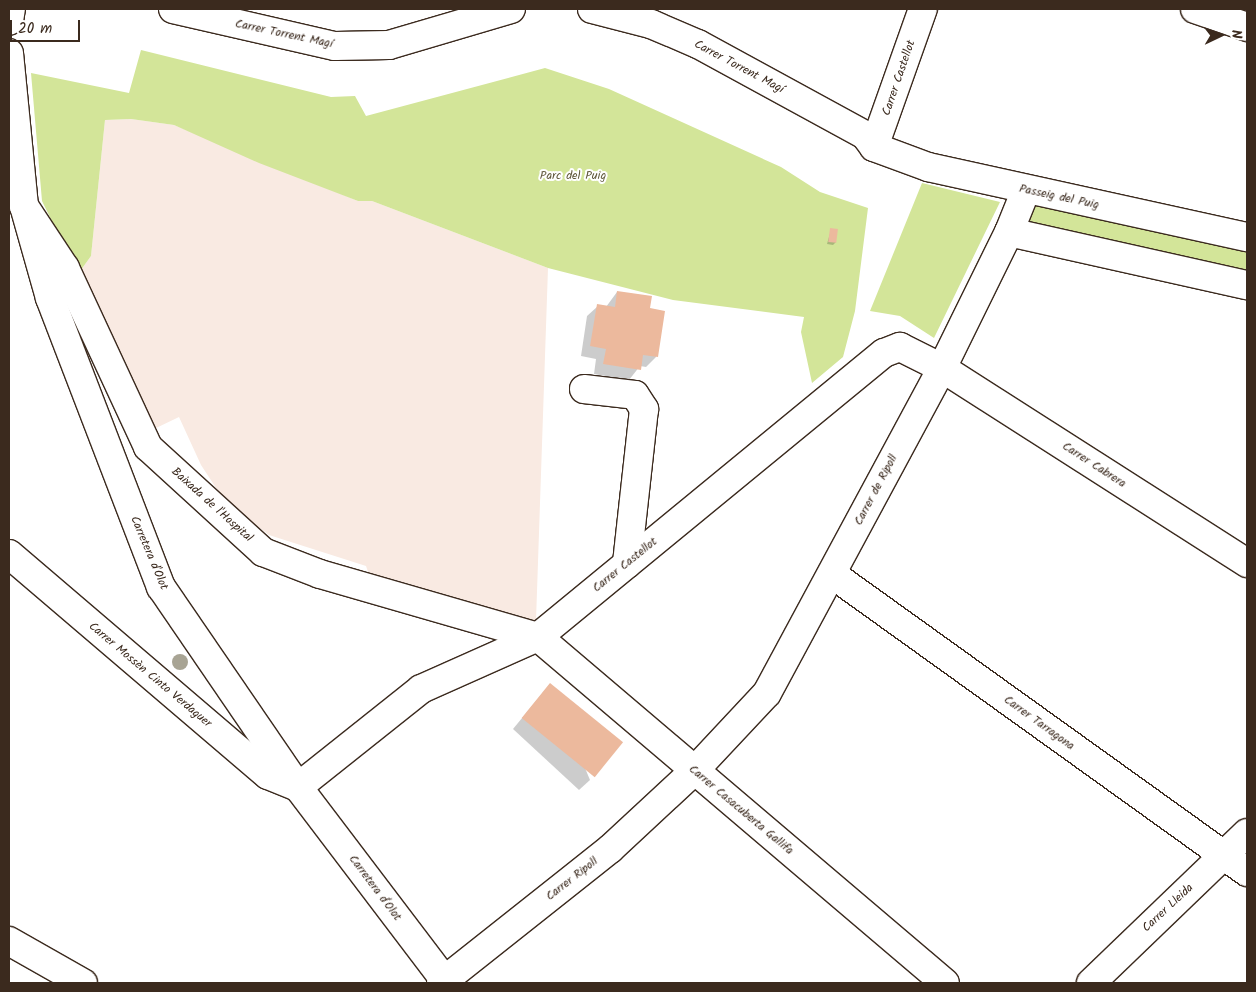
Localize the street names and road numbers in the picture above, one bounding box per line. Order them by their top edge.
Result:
street label: Carrer Torrent Magí [234,17,334,51]
street label: Carrer Torrent Magí [692,37,786,97]
street label: Carrer Castellot [879,38,919,118]
street label: Passeig del Puig [1018,182,1100,212]
street label: Carrer Cabrera [1059,439,1129,491]
street label: Carrer de Ripoll [851,452,901,528]
street label: Baixada de l'Hospital [168,465,256,545]
street label: Carretera d'Olot [127,514,171,592]
street label: Carrer Castellot [590,535,660,595]
street label: Carrer Mossèn Cinto Verdaguer [86,619,214,731]
street label: Carrer Tarragona [1001,693,1077,753]
street label: Carrer Casacuberta Gallifa [686,762,796,858]
street label: Carretera d'Olot [346,852,404,924]
street label: Carrer Ripoll [543,854,601,904]
street label: Carrer Lleida [1140,881,1196,935]

